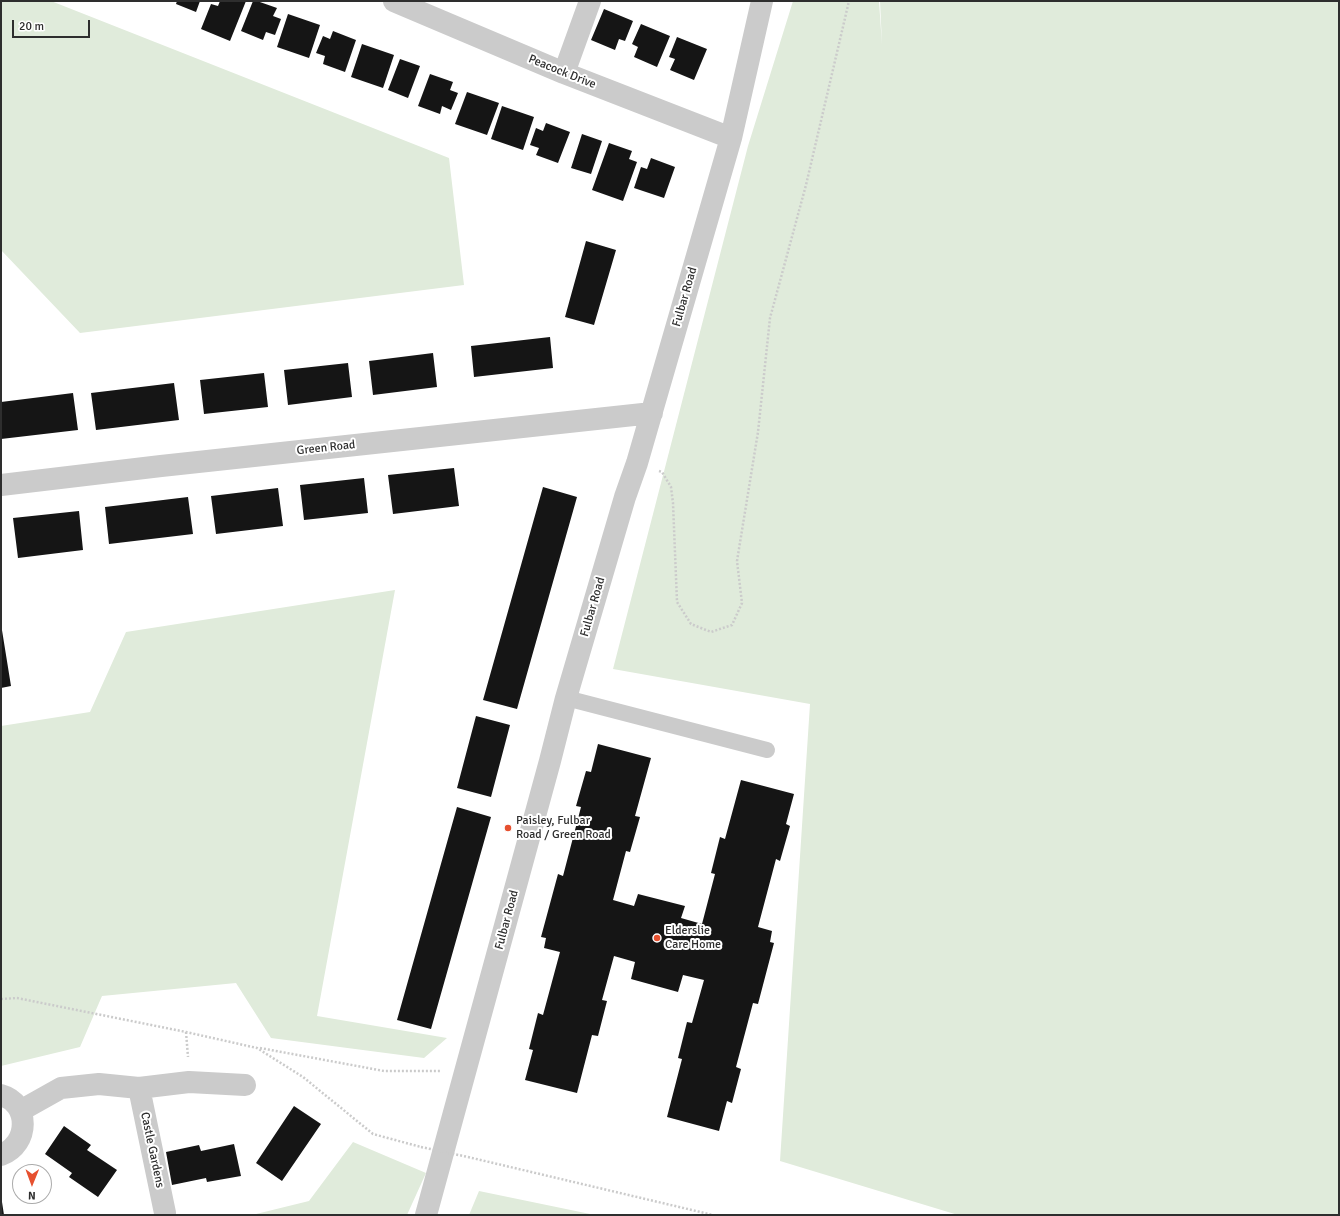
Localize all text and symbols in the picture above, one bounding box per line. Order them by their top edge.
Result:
scale bar [14,12,92,38]
text: 20 m [19,19,44,34]
street label: Peacock Drive [526,52,598,92]
street label: Fulbar Road [670,266,700,328]
street label: Green Road [296,438,356,458]
street label: Fulbar Road [578,576,608,638]
place label: Paisley, Fulbar Road / Green Road [516,814,611,842]
marker: Paisley, Fulbar Road / Green Road [503,823,513,833]
street label: Fulbar Road [492,889,522,951]
place label: Elderslie Care Home [665,924,721,952]
marker: Elderslie Care Home [652,933,662,943]
street label: Castle Gardens [137,1111,167,1189]
north arrow [12,1164,52,1204]
text: N [28,1189,36,1202]

